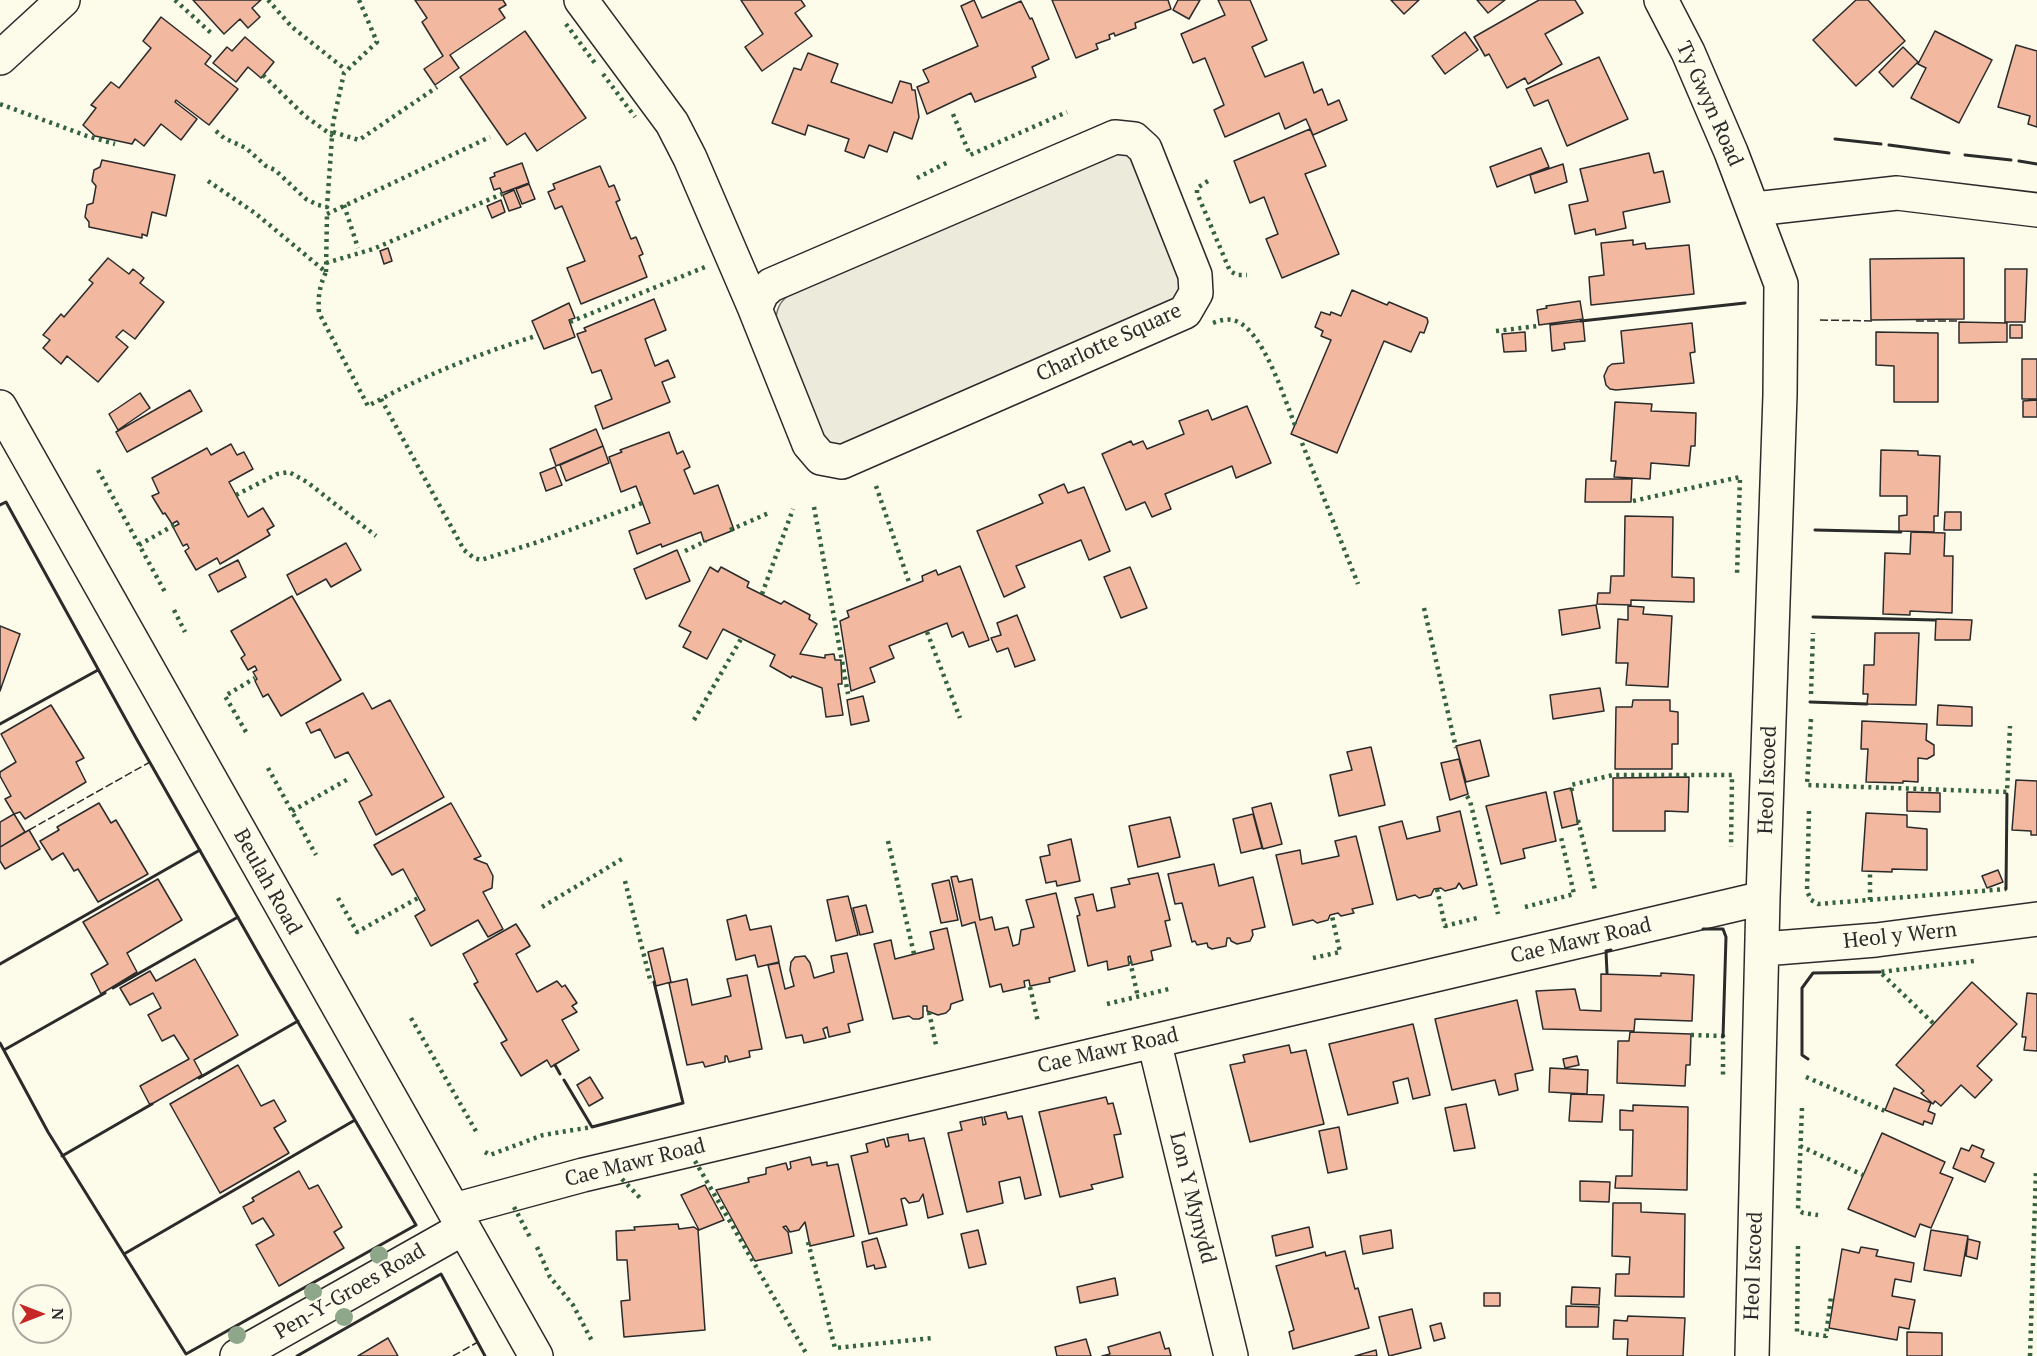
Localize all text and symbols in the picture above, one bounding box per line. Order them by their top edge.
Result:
street label: Ty Gwyn Road [1670,38,1748,170]
street label: Charlotte Square [1032,298,1186,388]
street label: Heol Iscoed [1754,725,1782,835]
street label: Beulah Road [228,825,306,939]
street label: Cae Mawr Road [1508,913,1654,969]
street label: Heol y Wern [1842,918,1958,954]
street label: Cae Mawr Road [1035,1023,1181,1079]
street label: Lon Y Mynydd [1163,1130,1221,1266]
street label: Cae Mawr Road [562,1133,708,1193]
street label: Heol Iscoed [1740,1211,1768,1321]
street label: Pen-Y-Groes Road [270,1239,430,1345]
north arrow [12,1284,72,1344]
text: N [47,1308,69,1320]

